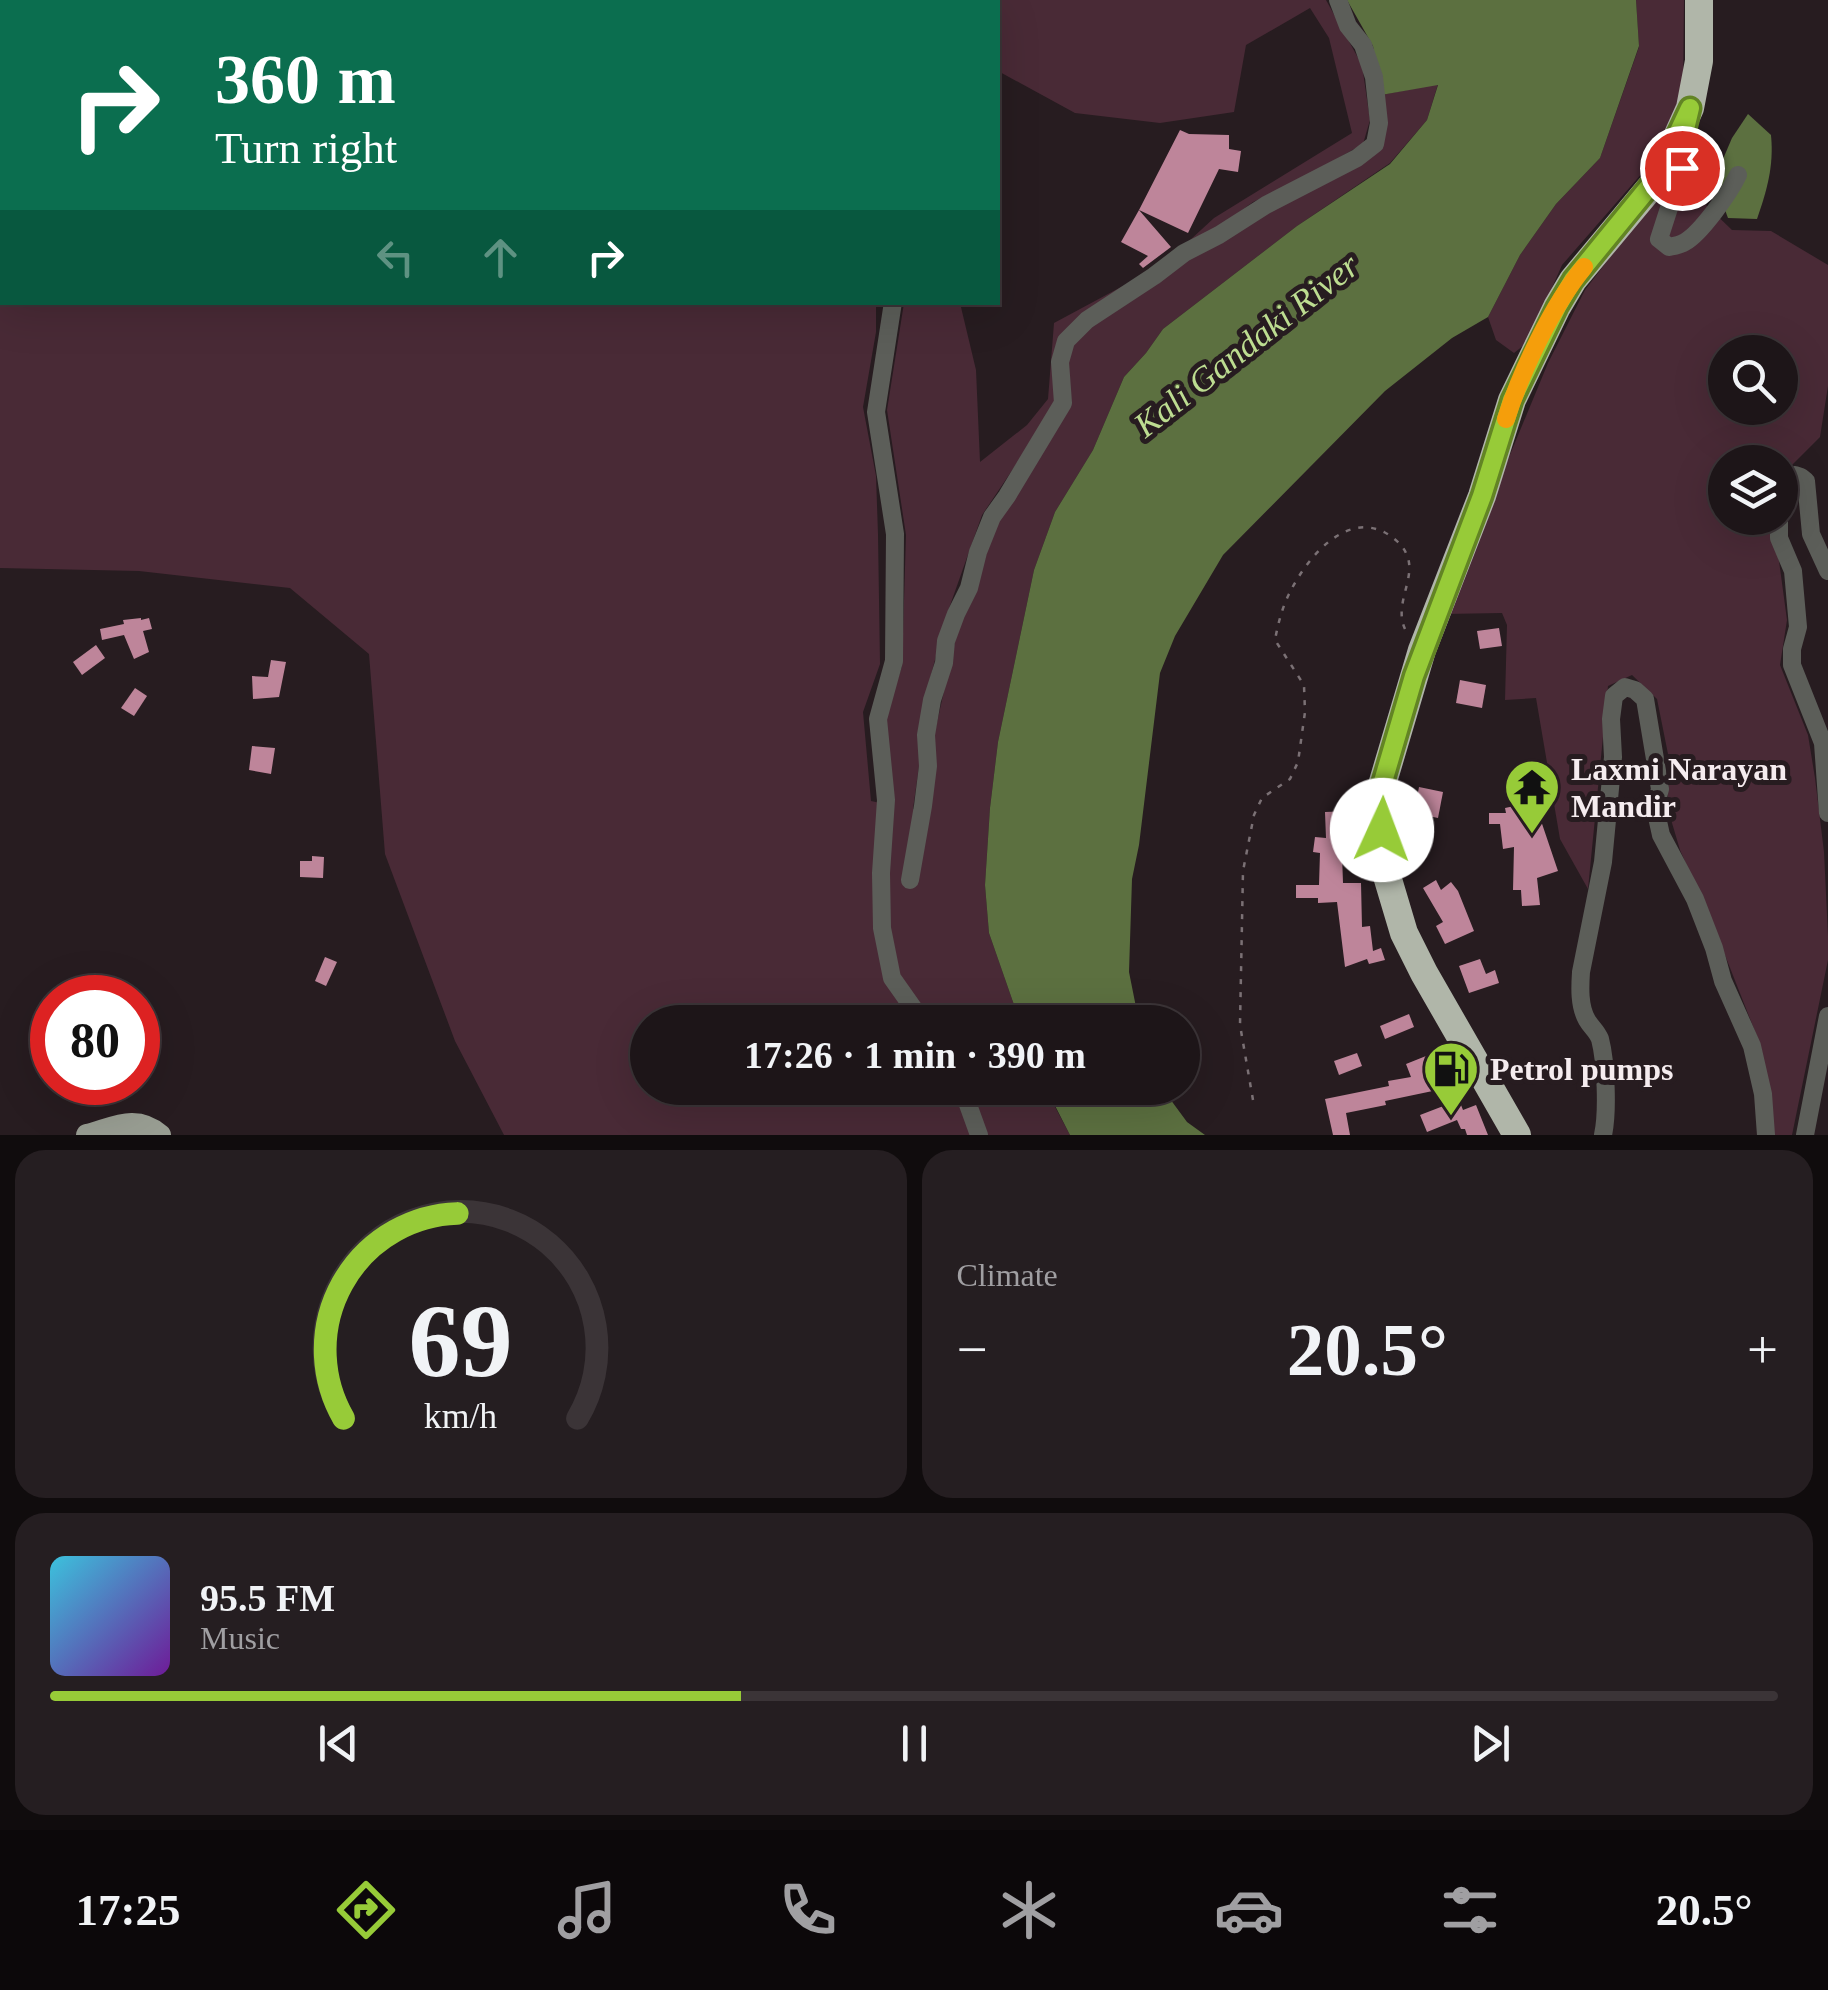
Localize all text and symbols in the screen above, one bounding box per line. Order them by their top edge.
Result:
icon: right [50,40,180,170]
text: 360 m [215,41,396,118]
text: Turn right [215,123,397,173]
pin [1640,126,1725,211]
icon: arrive [1655,141,1710,196]
icon: left [368,230,423,285]
icon: ahead [473,230,528,285]
icon: right [578,230,633,285]
water label: Kali Gandaki River [1126,245,1367,446]
map controls [1708,335,1798,535]
button: search [1708,335,1798,425]
button: layers [1708,445,1798,535]
place label: Laxmi Narayan Mandir [1571,751,1787,824]
temple icon: Laxmi Narayan Mandir [1502,757,1562,836]
position arrow [1330,778,1434,882]
speed limit sign: 80 [30,975,160,1105]
text: 17:26 · 1 min · 390 m [744,1034,1086,1076]
fuel station icon: Petrol pumps [1421,1039,1481,1118]
place label: Petrol pumps [1490,1051,1673,1087]
text: Climate [957,1257,1058,1293]
text: 69 [409,1283,513,1398]
text: 20.5° [1287,1308,1448,1391]
text: − [957,1319,988,1380]
text: + [1747,1319,1778,1380]
text: km/h [424,1396,498,1436]
text: 95.5 FM [200,1577,335,1619]
text: Music [200,1620,280,1656]
icon: previous [311,1716,366,1771]
icon: pause [887,1716,942,1771]
icon: next [1463,1716,1518,1771]
icon: directions [331,1875,401,1945]
icon: music [552,1875,622,1945]
icon: phone [773,1875,843,1945]
icon: climate [994,1875,1064,1945]
icon: car [1214,1875,1284,1945]
icon: filters [1435,1875,1505,1945]
text: 17:25 [75,1885,180,1935]
text: 20.5° [1656,1885,1753,1935]

